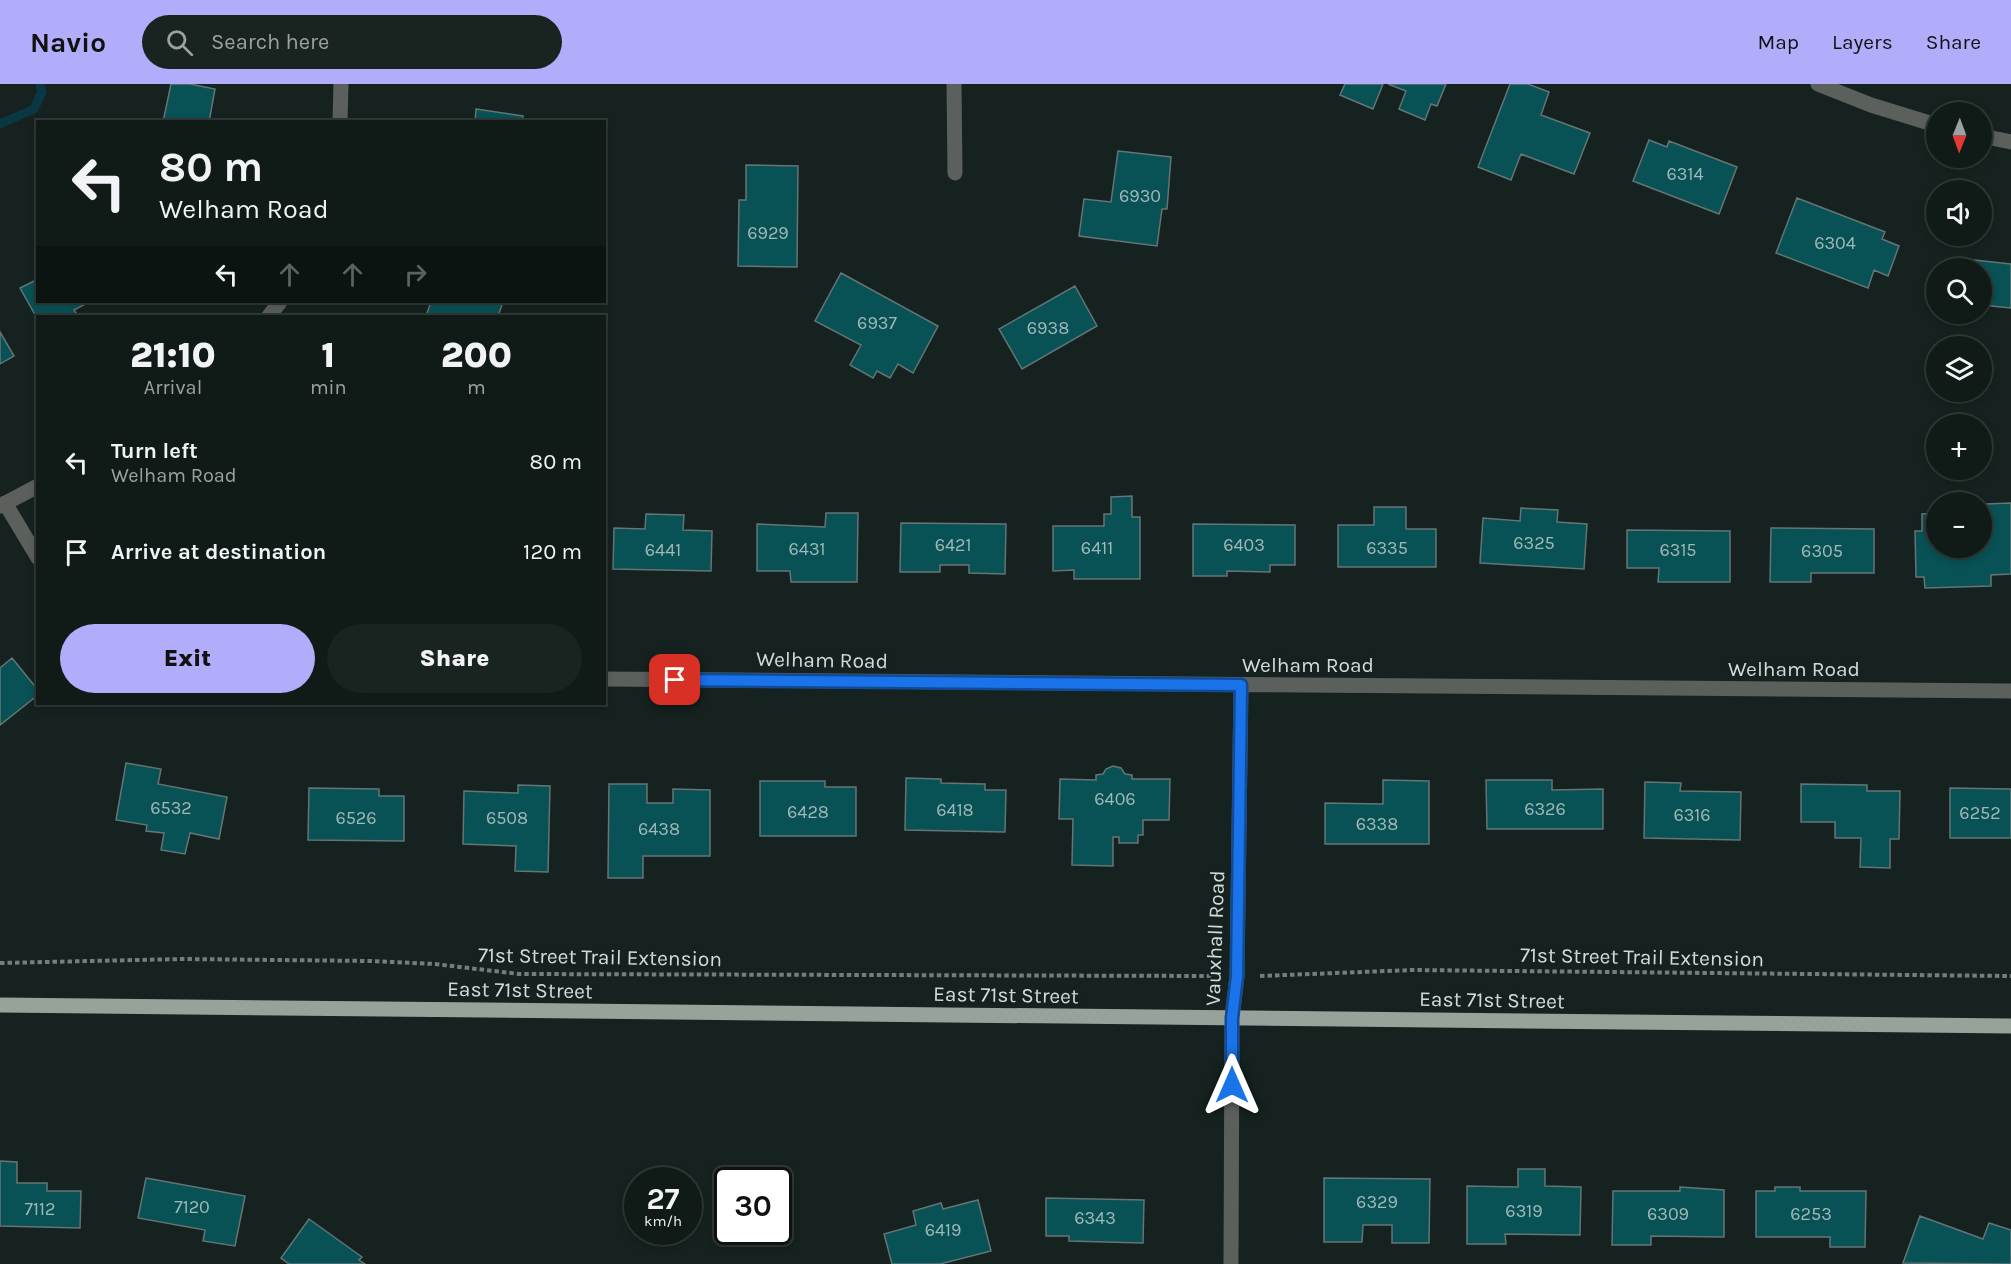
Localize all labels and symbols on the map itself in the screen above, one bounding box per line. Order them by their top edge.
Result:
north arrow [1926,102,1992,168]
house number: 6314 [1667,163,1703,185]
house number: 6930 [1119,185,1161,207]
house number: 6929 [747,222,789,244]
house number: 6304 [1814,232,1856,254]
house number: 6937 [857,312,897,334]
house number: 6938 [1027,317,1069,339]
house number: 6325 [1513,532,1555,554]
house number: 6421 [935,534,971,556]
house number: 6403 [1223,534,1265,556]
house number: 6411 [1081,537,1113,559]
house number: 6335 [1366,537,1408,559]
house number: 6431 [789,538,825,560]
house number: 6441 [645,539,681,561]
house number: 6315 [1659,539,1697,561]
house number: 6305 [1801,540,1843,562]
street label: Welham Road [756,647,888,673]
street label: Welham Road [1242,653,1374,677]
pin [649,654,700,705]
street label: Welham Road [1728,657,1860,681]
house number: 6406 [1094,788,1136,810]
house number: 6532 [150,797,192,819]
house number: 6326 [1524,798,1566,820]
house number: 6418 [936,799,974,821]
house number: 6428 [787,801,829,823]
house number: 6252 [1959,802,2001,824]
house number: 6316 [1673,804,1711,826]
house number: 6526 [335,807,377,829]
house number: 6508 [486,807,528,829]
house number: 6338 [1356,813,1398,835]
house number: 6438 [638,818,680,840]
street label: Vauxhall Road [1201,870,1229,1006]
street label: 71st Street Trail Extension [478,943,722,971]
street label: 71st Street Trail Extension [1520,943,1764,971]
street label: East 71st Street [447,977,593,1003]
street label: East 71st Street [933,982,1079,1008]
street label: East 71st Street [1419,987,1565,1013]
position arrow [1200,1053,1264,1117]
speed limit sign: 30 [714,1167,792,1245]
house number: 6329 [1356,1191,1398,1213]
house number: 7120 [174,1196,210,1218]
house number: 7112 [25,1198,55,1220]
house number: 6319 [1505,1200,1543,1222]
house number: 6309 [1647,1203,1689,1225]
house number: 6253 [1790,1203,1832,1225]
house number: 6343 [1074,1207,1116,1229]
house number: 6419 [925,1219,961,1241]

